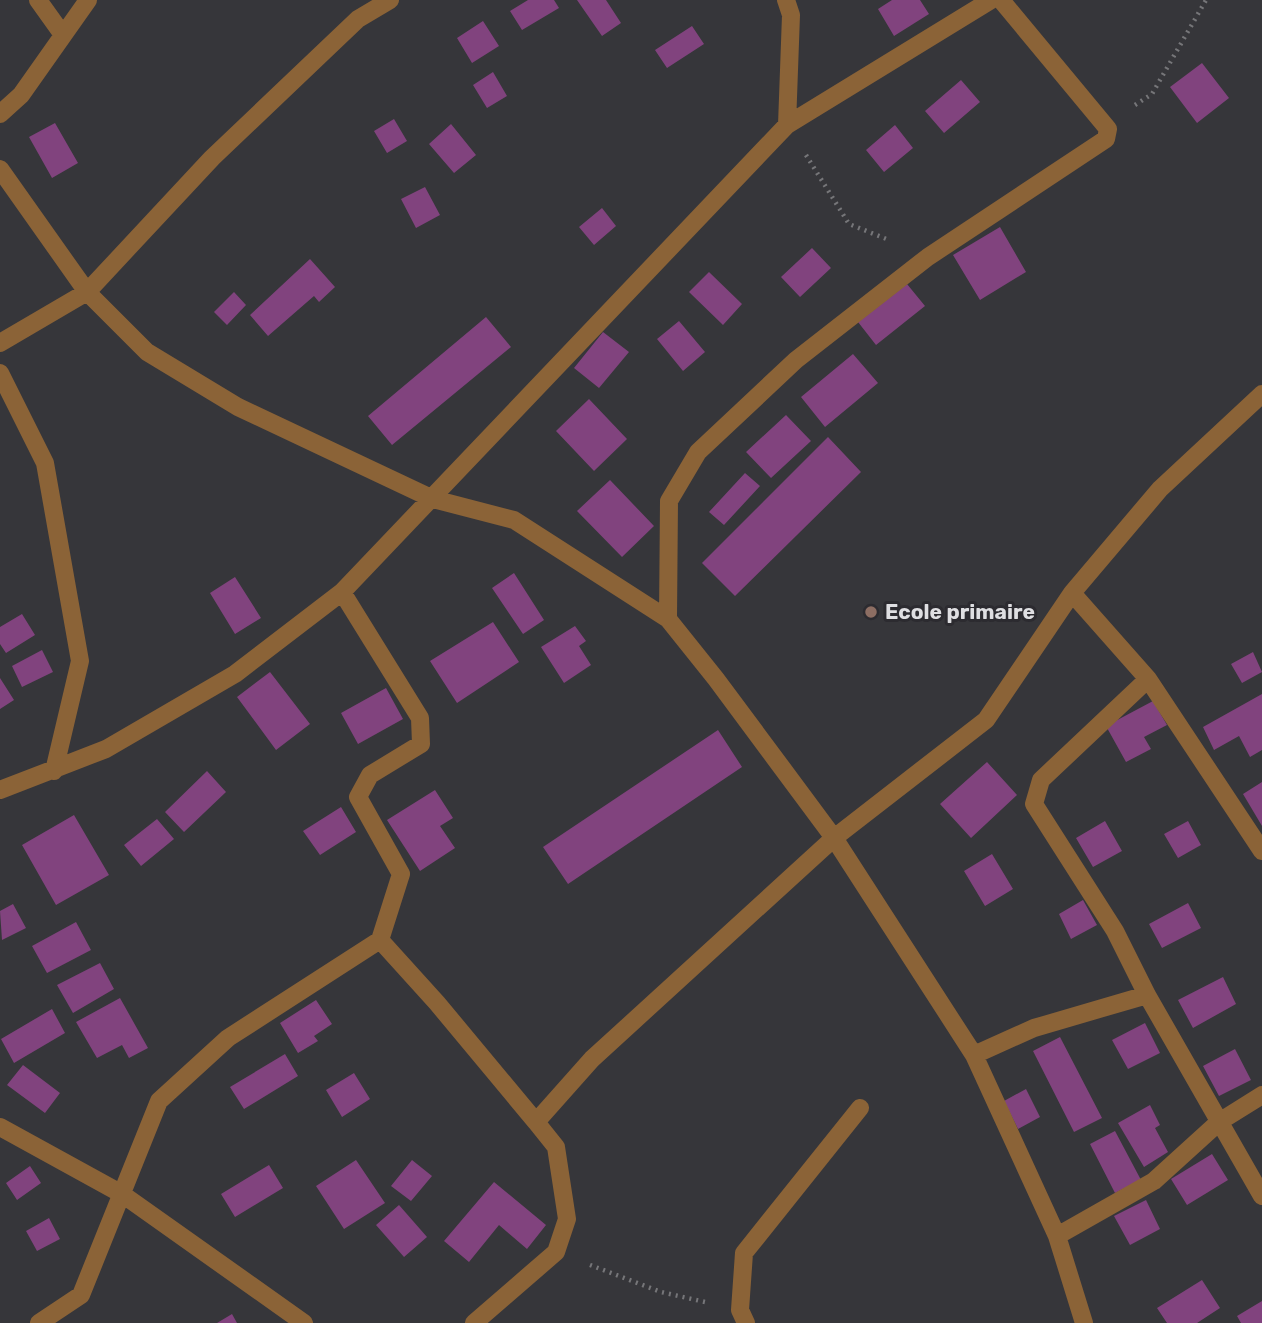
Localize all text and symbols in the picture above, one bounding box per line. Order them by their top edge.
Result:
place label: Ecole primaire [885,599,1035,624]
marker: Ecole primaire [863,604,879,620]

